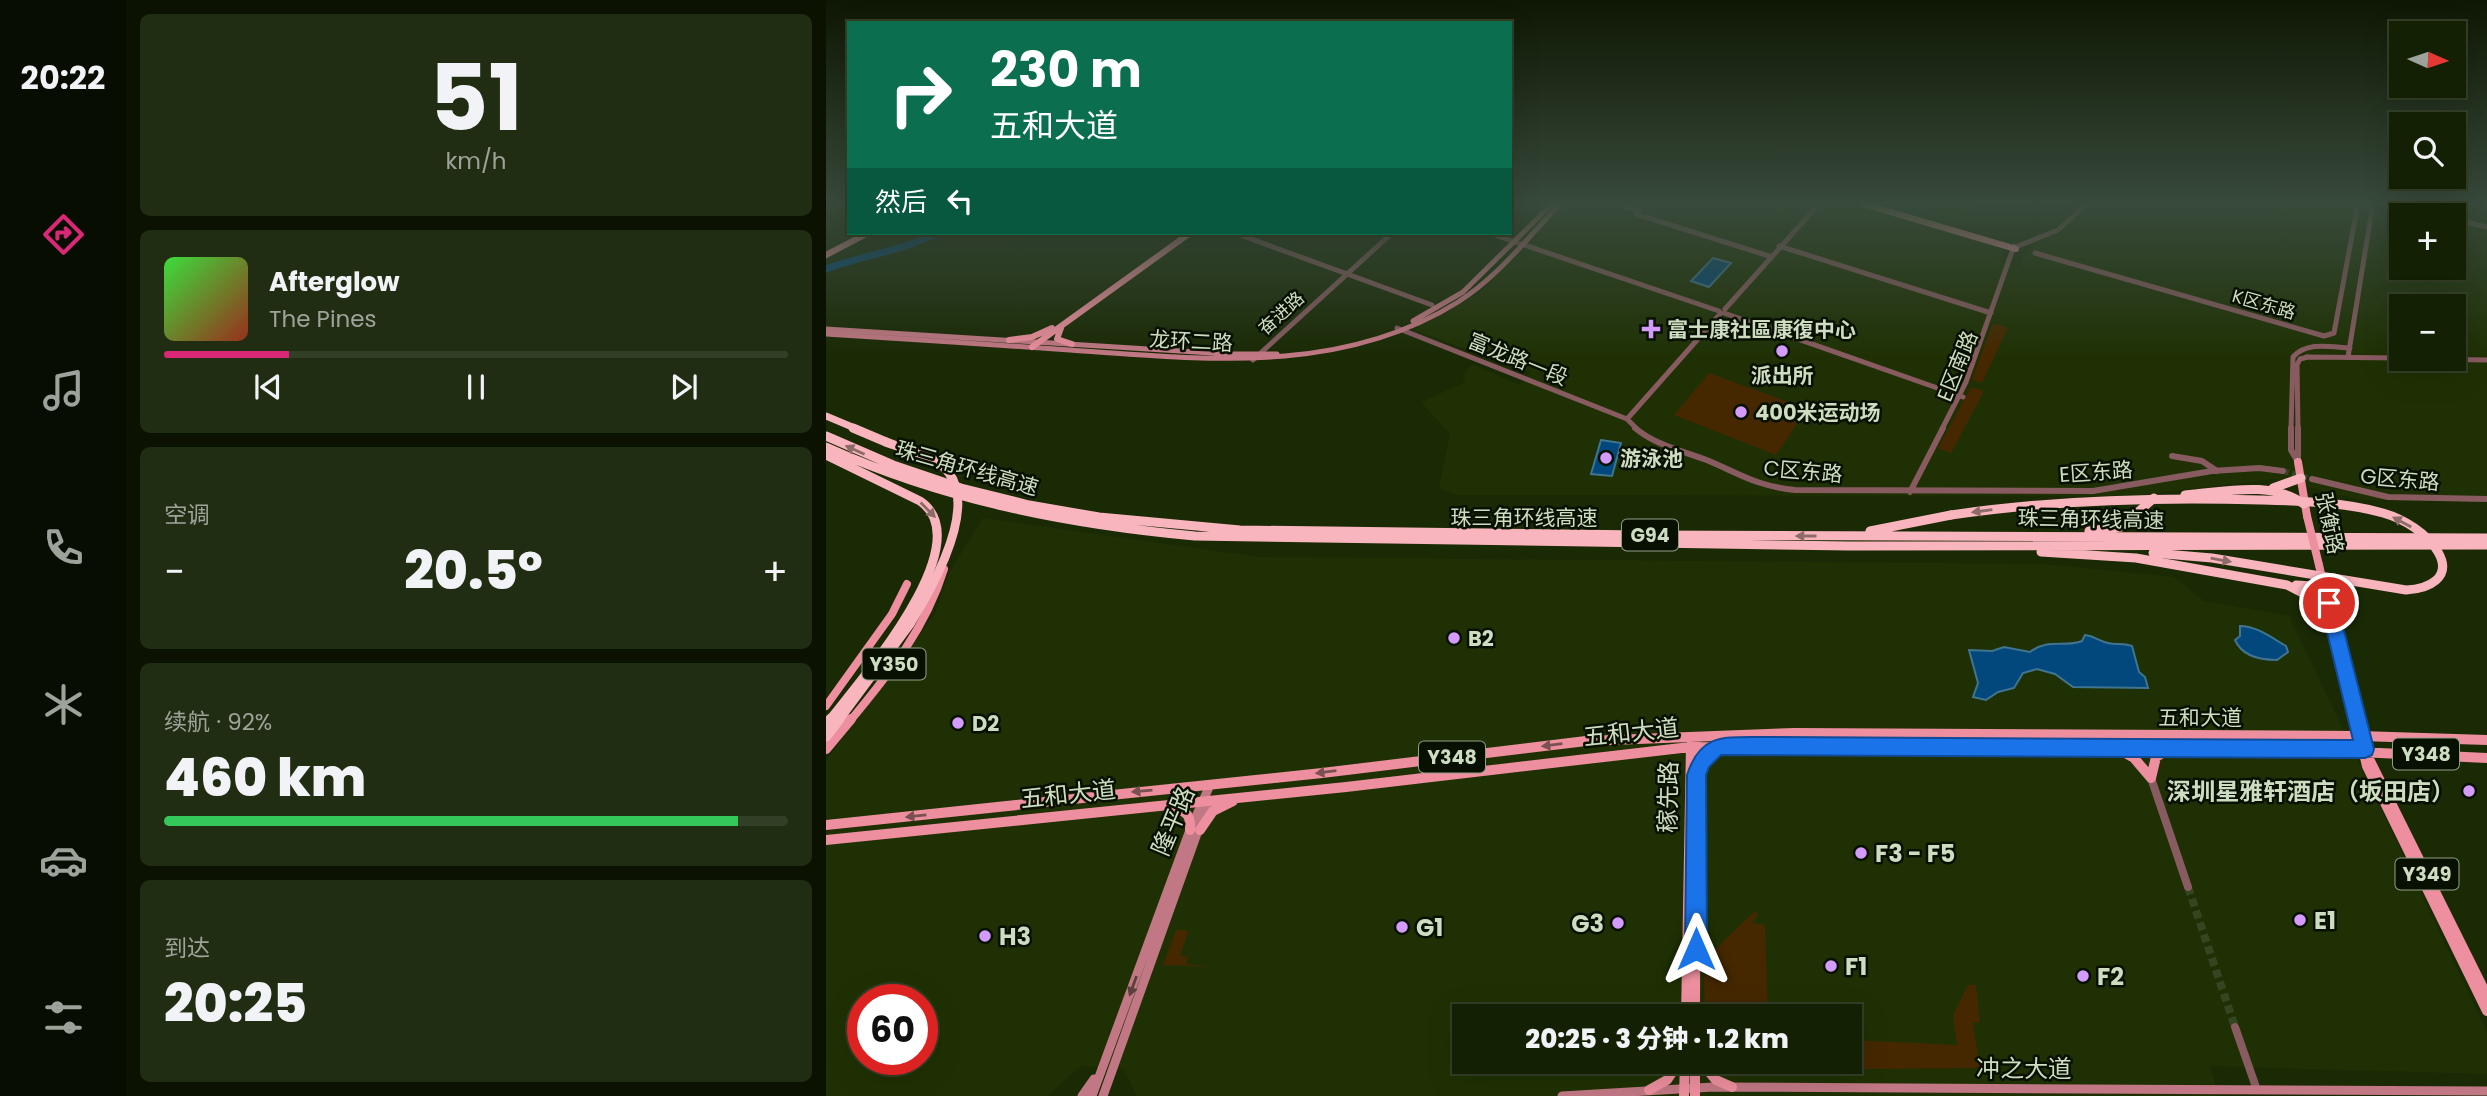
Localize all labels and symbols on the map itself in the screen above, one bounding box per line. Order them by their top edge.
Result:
north arrow [2389,21,2466,98]
street label: K区东路 [2229,283,2299,325]
street label: 奋进路 [1253,286,1309,340]
place label: 富士康社區康復中心 [1667,315,1856,344]
marker: 富士康社區康復中心 [1641,319,1661,339]
street label: 龙环二路 [1148,324,1234,358]
street label: 富龙路一段 [1464,326,1572,392]
street label: E区南路 [1930,326,1984,406]
marker: 派出所 [1774,343,1790,359]
place label: 派出所 [1751,361,1814,390]
place label: 400米运动场 [1755,398,1881,427]
marker: 400米运动场 [1733,404,1749,420]
street label: 珠三角环线高速 [892,434,1042,502]
one-way arrow [845,444,865,456]
place label: 游泳池 [1620,444,1683,473]
marker: 游泳池 [1598,450,1614,466]
street label: C区东路 [1762,453,1844,489]
street label: E区东路 [2058,455,2134,489]
street label: G区东路 [2359,461,2441,497]
street label: 张衡路 [2309,489,2351,557]
one-way arrow [920,502,937,519]
street label: 珠三角环线高速 [1451,503,1598,532]
street label: 珠三角环线高速 [2017,503,2165,535]
one-way arrow [1971,505,1993,516]
one-way arrow [2392,516,2412,527]
road number: G94 [1622,520,1678,550]
one-way arrow [1795,530,1817,542]
one-way arrow [2210,555,2232,566]
pin [2299,573,2359,633]
place label: B2 [1468,624,1494,653]
marker: B2 [1446,630,1462,646]
road number: Y350 [862,649,926,680]
street label: 五和大道 [2158,703,2242,732]
place label: D2 [972,709,999,738]
street label: 五和大道 [1582,711,1680,753]
marker: D2 [950,715,966,731]
road number: Y348 [2393,738,2459,769]
one-way arrow [1541,739,1563,750]
road number: Y348 [1419,742,1485,772]
street label: 稼先路 [1651,761,1685,833]
one-way arrow [1315,767,1337,778]
street label: 五和大道 [1019,773,1117,815]
place label: 深圳星雅轩酒店（坂田店） [2167,775,2455,808]
street label: 隆平路 [1144,781,1202,861]
marker: 深圳星雅轩酒店（坂田店） [2461,783,2477,799]
one-way arrow [1131,786,1153,797]
one-way arrow [905,810,927,821]
place label: F3 - F5 [1875,837,1955,870]
marker: F3 - F5 [1853,845,1869,861]
road number: Y349 [2396,859,2458,890]
place label: E1 [2314,904,2336,937]
place label: G3 [1571,907,1604,940]
place label: G1 [1416,911,1443,944]
position arrow [1659,912,1733,986]
marker: E1 [2292,912,2308,928]
marker: G3 [1610,915,1626,931]
marker: G1 [1394,919,1410,935]
place label: H3 [999,920,1031,953]
marker: H3 [977,928,993,944]
place label: F1 [1845,950,1867,983]
marker: F1 [1823,958,1839,974]
place label: F2 [2097,960,2124,993]
marker: F2 [2075,968,2091,984]
one-way arrow [1127,976,1138,997]
speed limit sign: 60 [847,984,938,1075]
street label: 冲之大道 [1976,1052,2072,1085]

